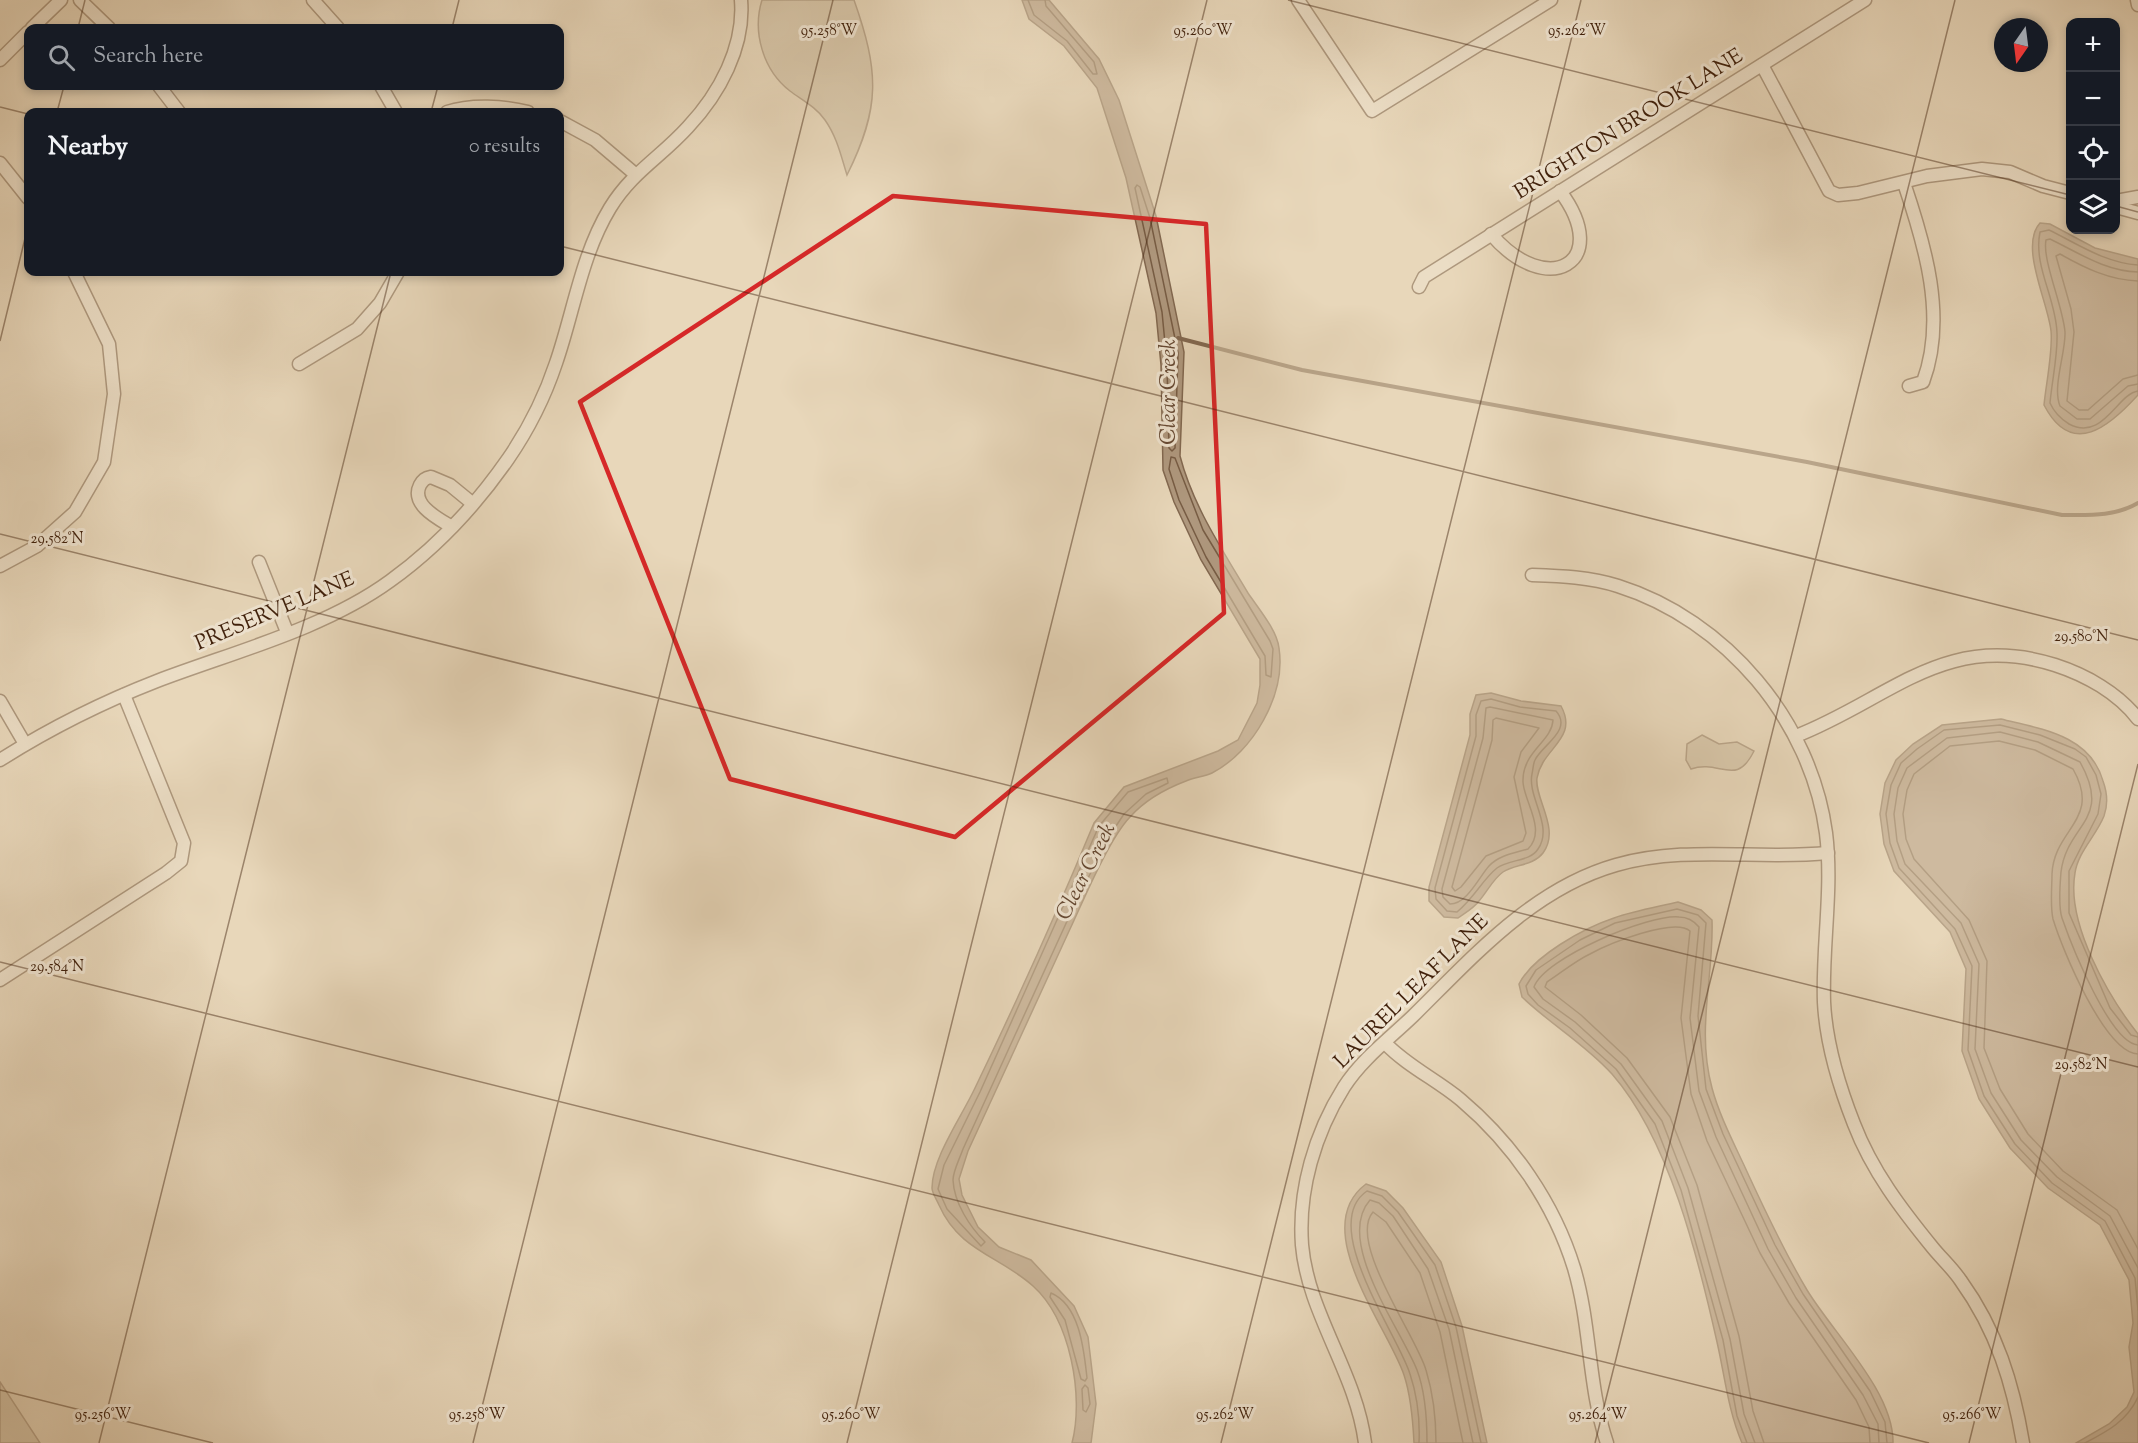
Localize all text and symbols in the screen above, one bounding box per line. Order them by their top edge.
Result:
north arrow [1994,18,2048,72]
map controls [2066,18,2120,234]
button: + [2066,18,2120,72]
text: 95.258°W [801,21,858,42]
text: 95.260°W [1174,21,1233,42]
text: 95.262°W [1548,21,1606,42]
search box [24,24,564,90]
icon: search [45,41,78,74]
text: Search here [93,41,203,73]
street label: BRIGHTON BROOK LANE [1509,42,1750,208]
button: − [2066,72,2120,126]
button: locate [2066,126,2120,180]
text: Nearby [48,129,128,166]
text: 0 results [469,133,540,162]
button: layers [2066,180,2120,234]
water label: Clear Creek [1154,339,1186,445]
text: 29.582°N [30,529,84,550]
street label: PRESERVE LANE [191,565,360,659]
text: 29.580°N [2054,627,2108,648]
water label: Clear Creek [1049,818,1125,926]
street label: LAUREL LEAF LANE [1328,908,1496,1076]
text: 29.584°N [30,957,84,978]
text: 29.582°N [2054,1055,2108,1076]
text: 95.256°W [75,1405,132,1426]
text: 95.258°W [449,1405,506,1426]
text: 95.260°W [822,1405,881,1426]
text: 95.262°W [1196,1405,1254,1426]
text: 95.264°W [1569,1405,1628,1426]
text: 95.266°W [1943,1405,2002,1426]

